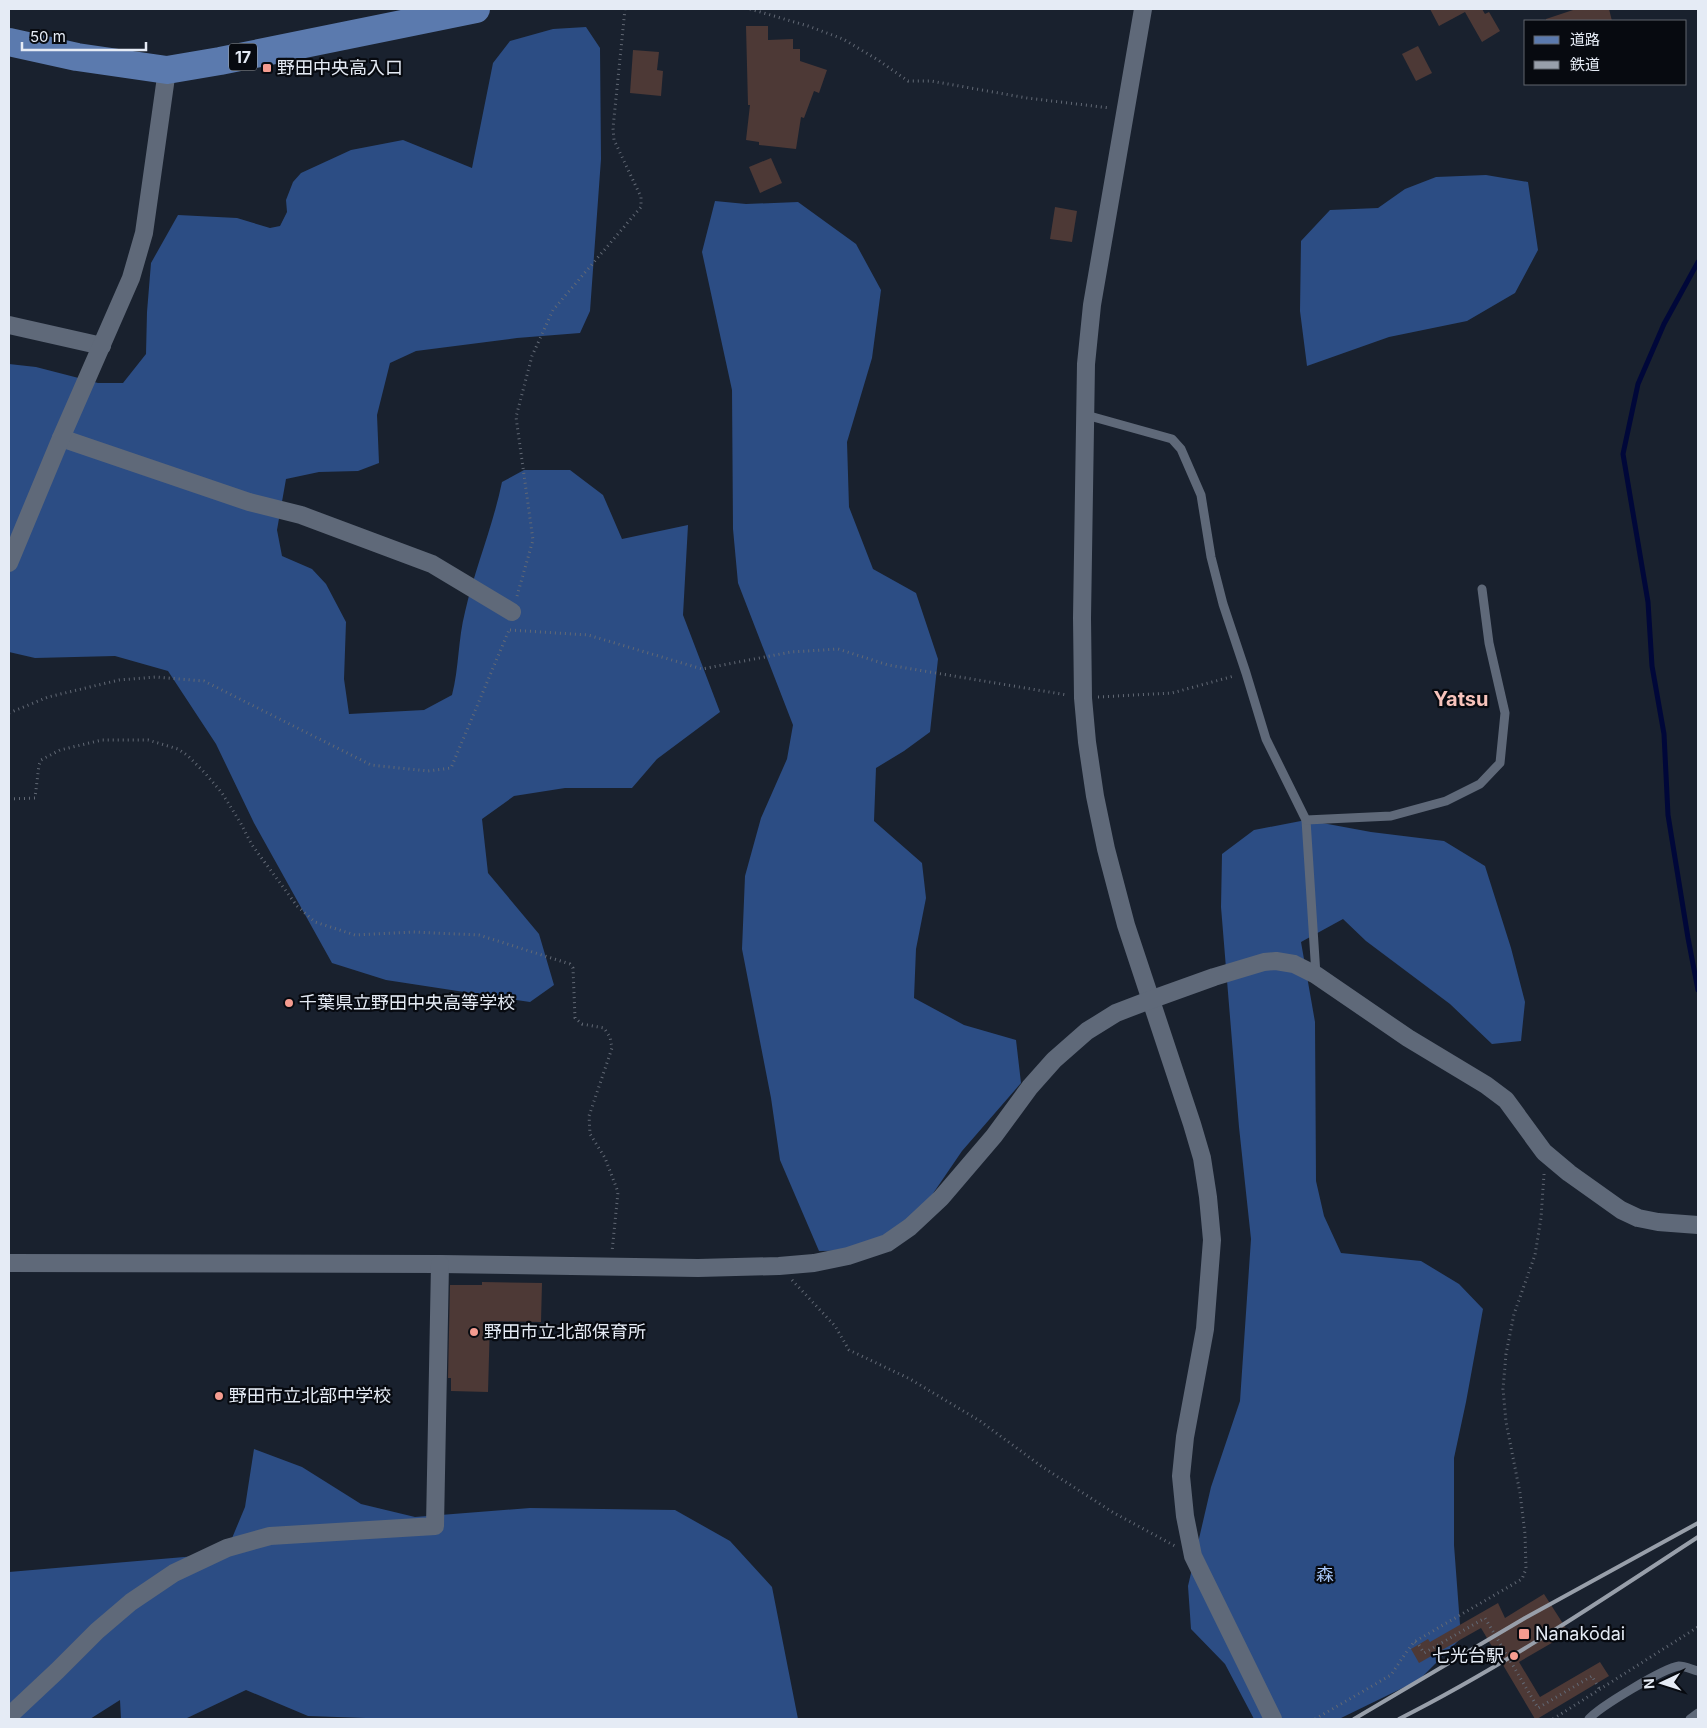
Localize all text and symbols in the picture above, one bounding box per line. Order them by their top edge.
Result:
scale bar [22,20,146,52]
legend [1524,20,1687,85]
text: 50 m [30,27,66,46]
text: 道路 [1570,30,1600,49]
road number: 17 [229,44,257,70]
text: 鉄道 [1570,55,1600,74]
place label: 野田中央高入口 [277,57,403,78]
marker: 野田中央高入口 [261,62,273,74]
district label: Yatsu [1433,687,1489,711]
place label: 千葉県立野田中央高等学校 [299,992,515,1013]
marker: 千葉県立野田中央高等学校 [283,997,295,1009]
place label: 野田市立北部保育所 [484,1321,646,1342]
marker: 野田市立北部保育所 [468,1326,480,1338]
place label: 野田市立北部中学校 [229,1385,391,1406]
marker: 野田市立北部中学校 [213,1390,225,1402]
park label: 森 [1316,1564,1334,1585]
place label: Nanakōdai [1535,1623,1625,1644]
marker: Nanakōdai [1517,1627,1531,1641]
place label: 七光台駅 [1432,1645,1504,1666]
marker: 七光台駅 [1508,1650,1520,1662]
north arrow [1637,1658,1687,1708]
text: N [1640,1678,1657,1690]

